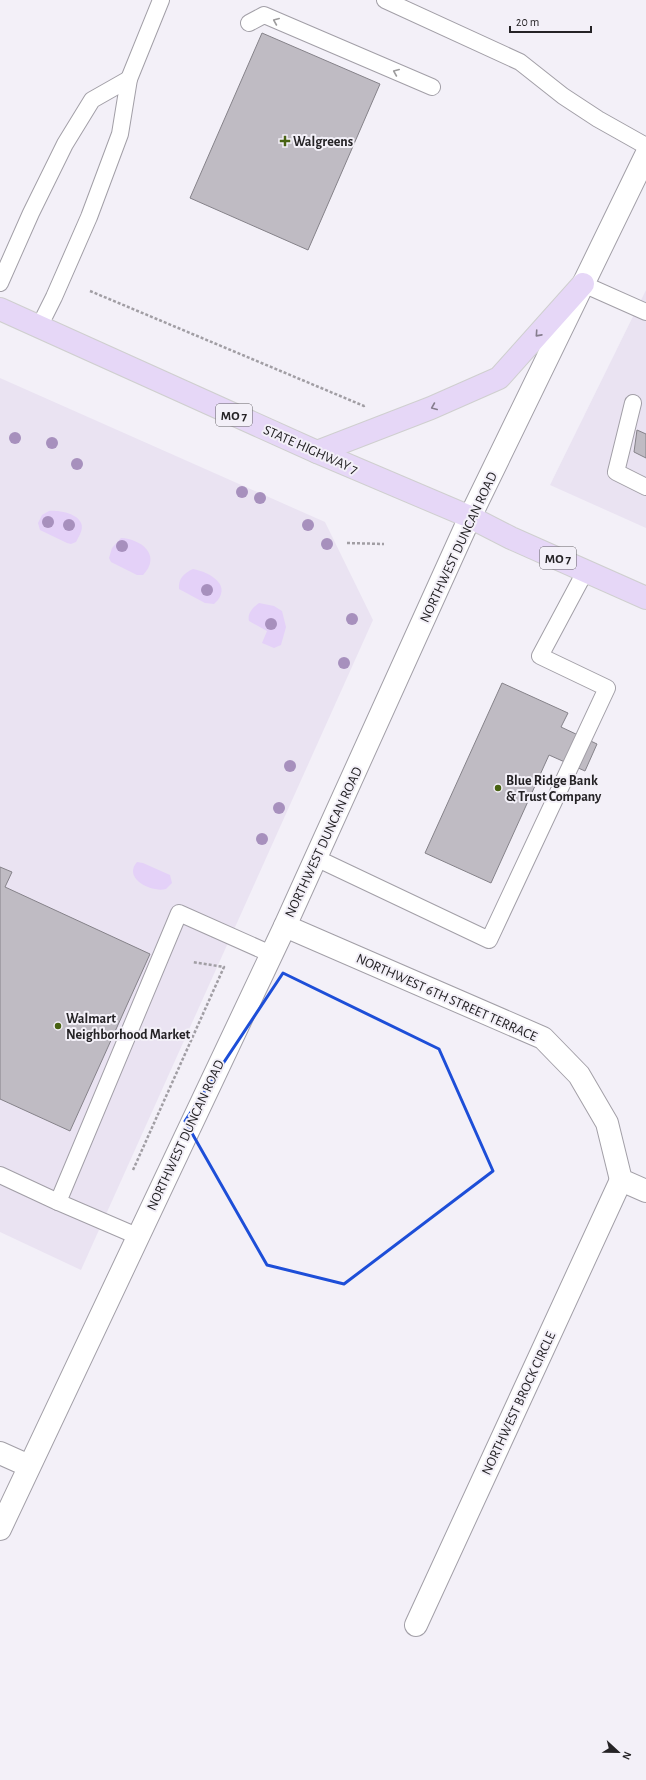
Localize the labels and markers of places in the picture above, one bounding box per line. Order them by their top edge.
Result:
place label: Walgreens [293,135,353,149]
marker: Walgreens [280,136,290,146]
place label: Blue Ridge Bank & Trust Company [506,774,602,804]
marker: Blue Ridge Bank & Trust Company [493,783,503,793]
place label: Walmart Neighborhood Market [66,1012,191,1042]
marker: Walmart Neighborhood Market [53,1021,63,1031]

